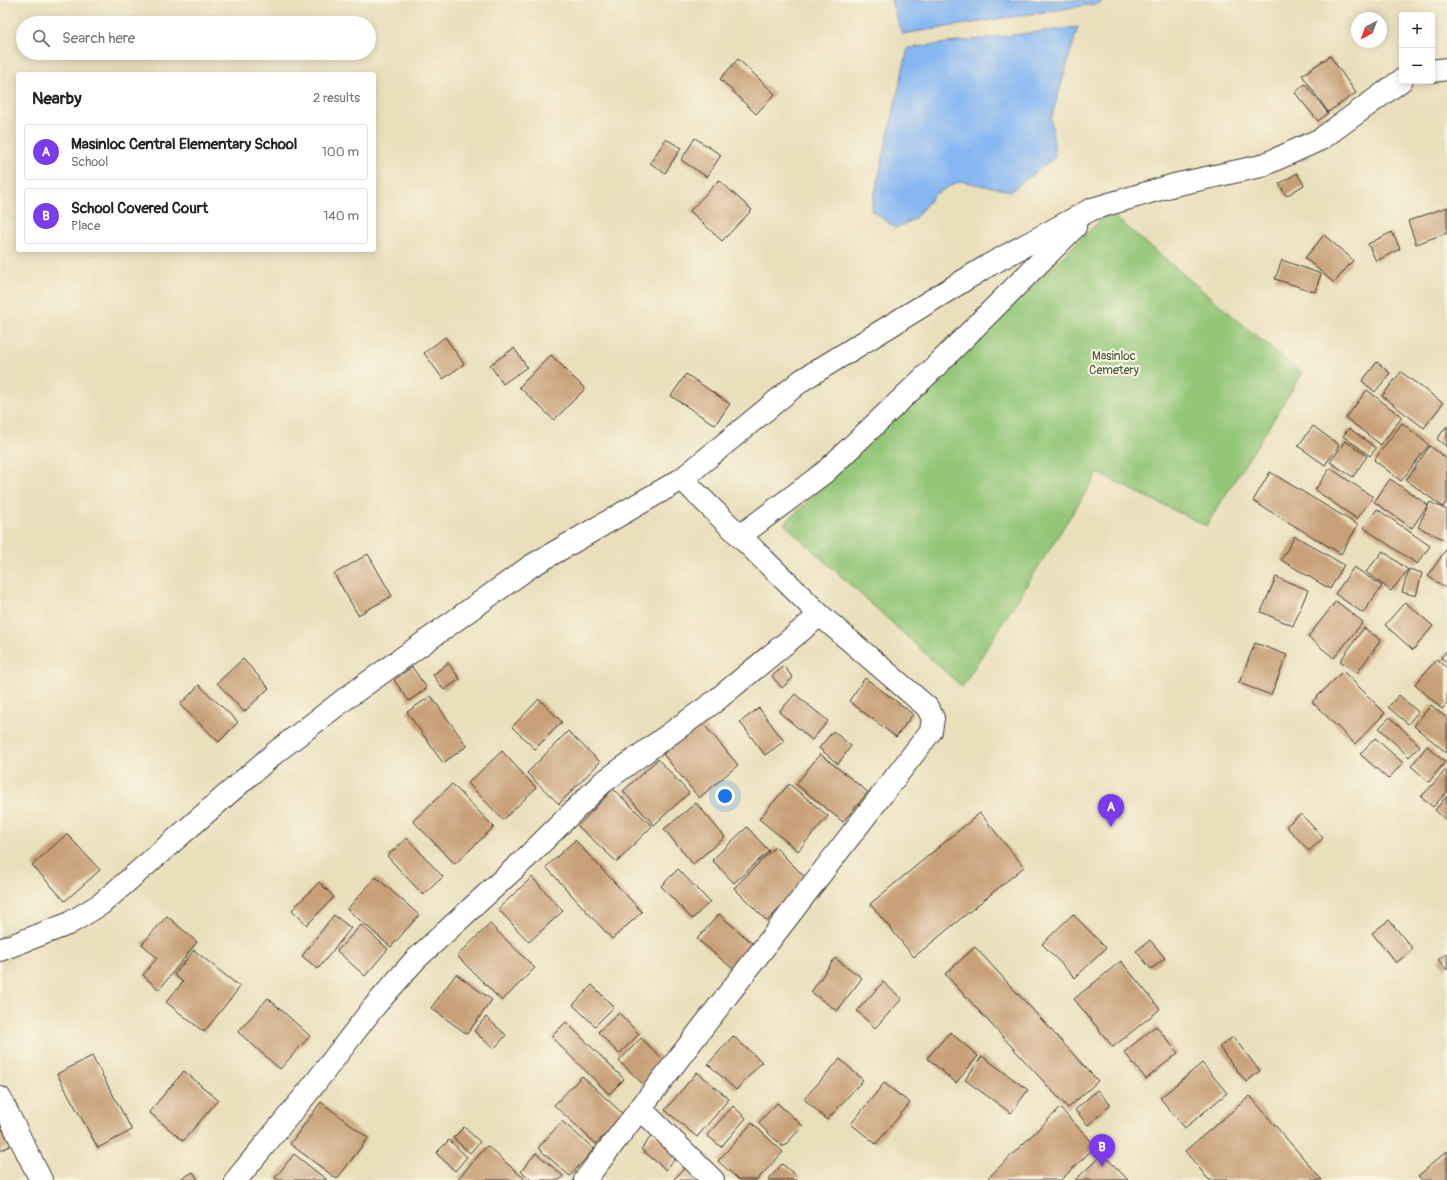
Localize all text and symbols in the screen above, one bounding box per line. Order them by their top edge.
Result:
north arrow [1351,12,1387,48]
map controls [1399,12,1435,84]
button: + [1399,12,1435,48]
search box [16,16,376,60]
icon: search [30,27,52,49]
text: Search here [62,29,135,48]
button: − [1399,48,1435,84]
text: Nearby [32,88,81,109]
text: 2 results [313,90,360,106]
text: Masinloc Central Elementary School [71,135,297,154]
text: A [42,144,50,160]
text: 100 m [322,144,359,160]
text: School [71,154,108,170]
text: School Covered Court [71,199,208,218]
text: B [42,208,50,224]
text: 140 m [323,208,359,224]
text: Place [71,218,100,234]
park label: Masinloc Cemetery [1089,349,1139,378]
your location [715,786,735,806]
pin: A [1098,794,1124,827]
pin: B [1089,1134,1115,1167]

